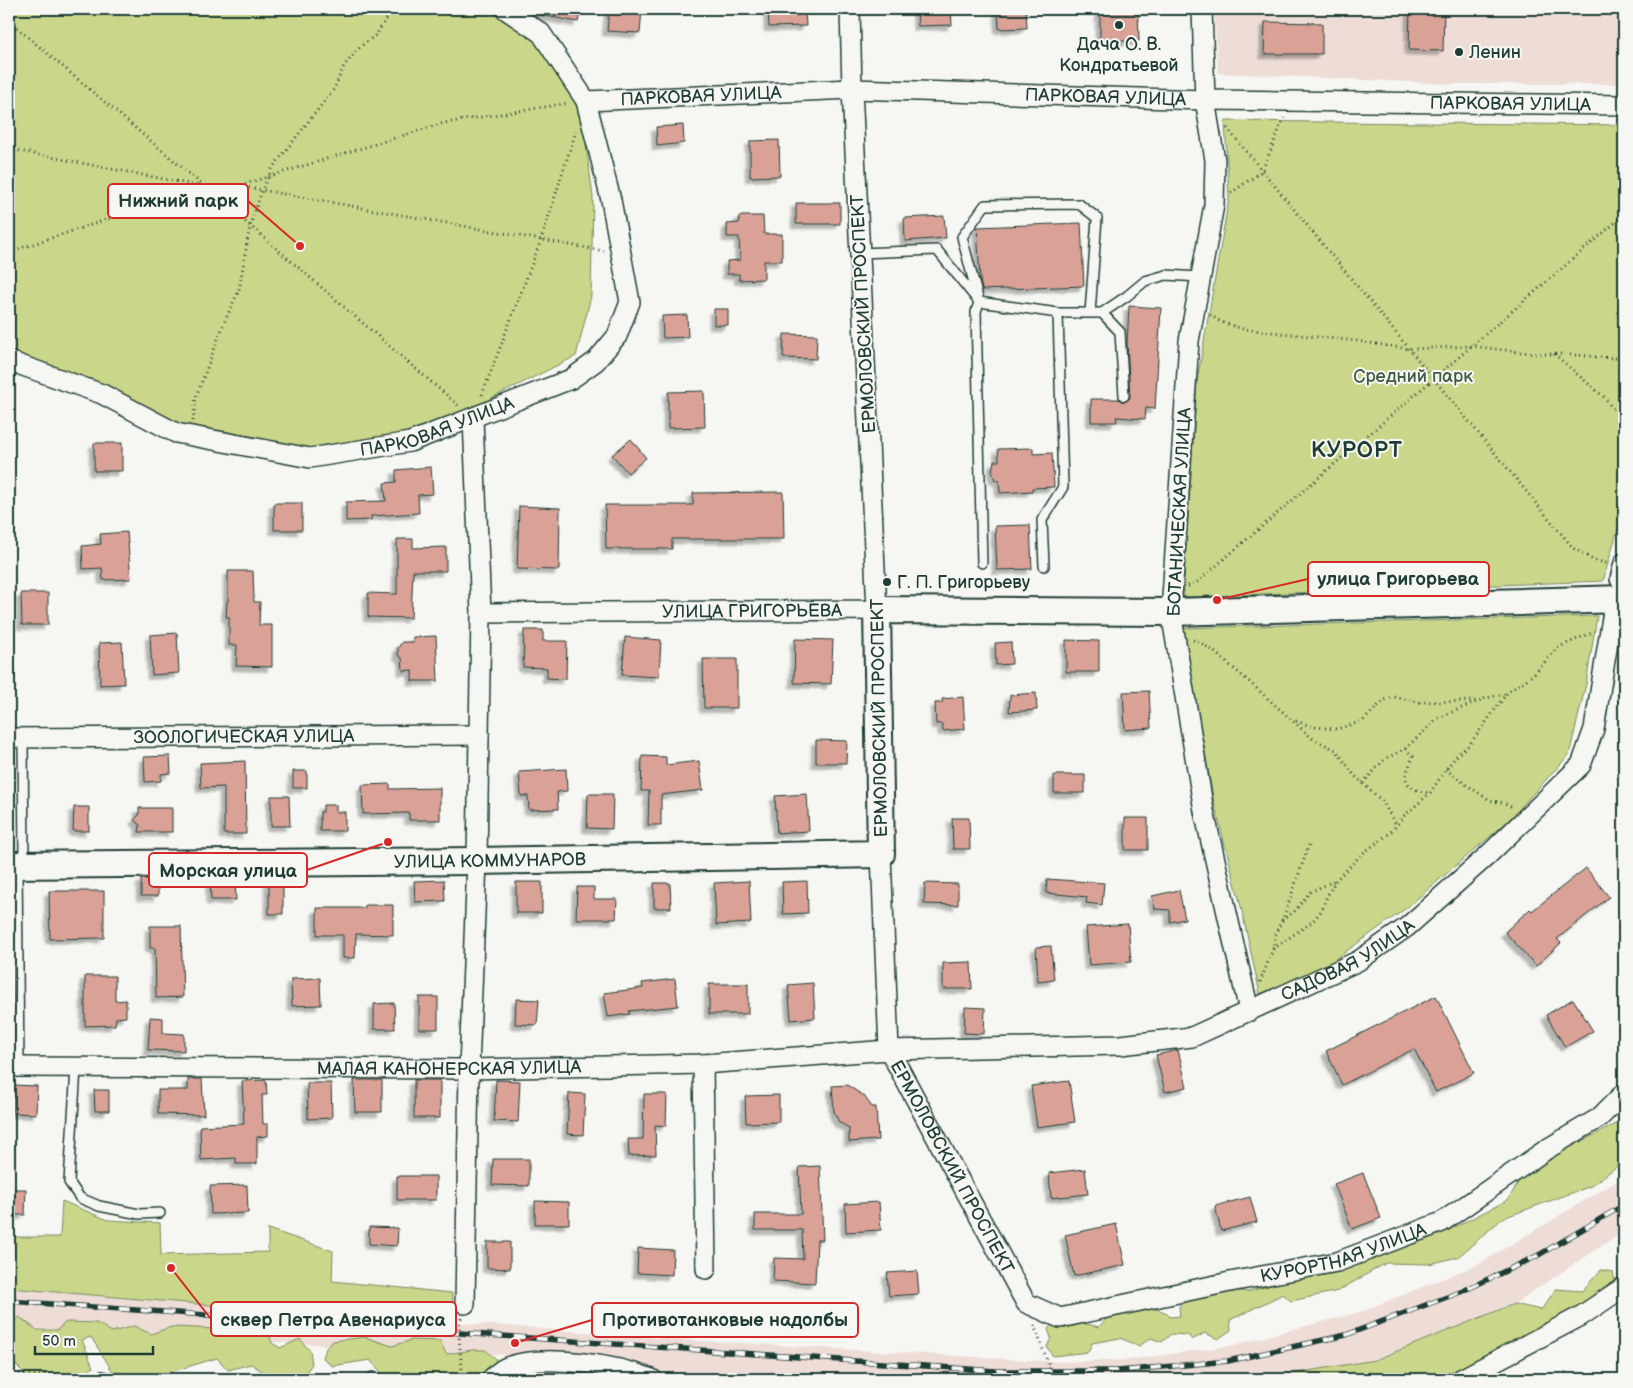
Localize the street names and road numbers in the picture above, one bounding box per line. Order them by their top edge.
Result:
street label: ПАРКОВАЯ УЛИЦА [620,82,782,110]
street label: ПАРКОВАЯ УЛИЦА [1025,84,1187,110]
street label: ПАРКОВАЯ УЛИЦА [1430,93,1591,116]
street label: ЕРМОЛОВСКИЙ ПРОСПЕКТ [847,194,880,434]
street label: ПАРКОВАЯ УЛИЦА [359,392,517,461]
street label: БОТАНИЧЕСКАЯ УЛИЦА [1164,407,1195,617]
street label: ЕРМОЛОВСКИЙ ПРОСПЕКТ [867,598,892,838]
street label: УЛИЦА ГРИГОРЬЕВА [662,600,842,623]
street label: ЗООЛОГИЧЕСКАЯ УЛИЦА [133,726,355,748]
street label: УЛИЦА КОММУНАРОВ [394,849,586,873]
street label: САДОВАЯ УЛИЦА [1278,915,1419,1006]
street label: МАЛАЯ КАНОНЕРСКАЯ УЛИЦА [317,1057,582,1080]
street label: ЕРМОЛОВСКИЙ ПРОСПЕКТ [886,1057,1018,1278]
street label: КУРОРТНАЯ УЛИЦА [1259,1219,1429,1287]

